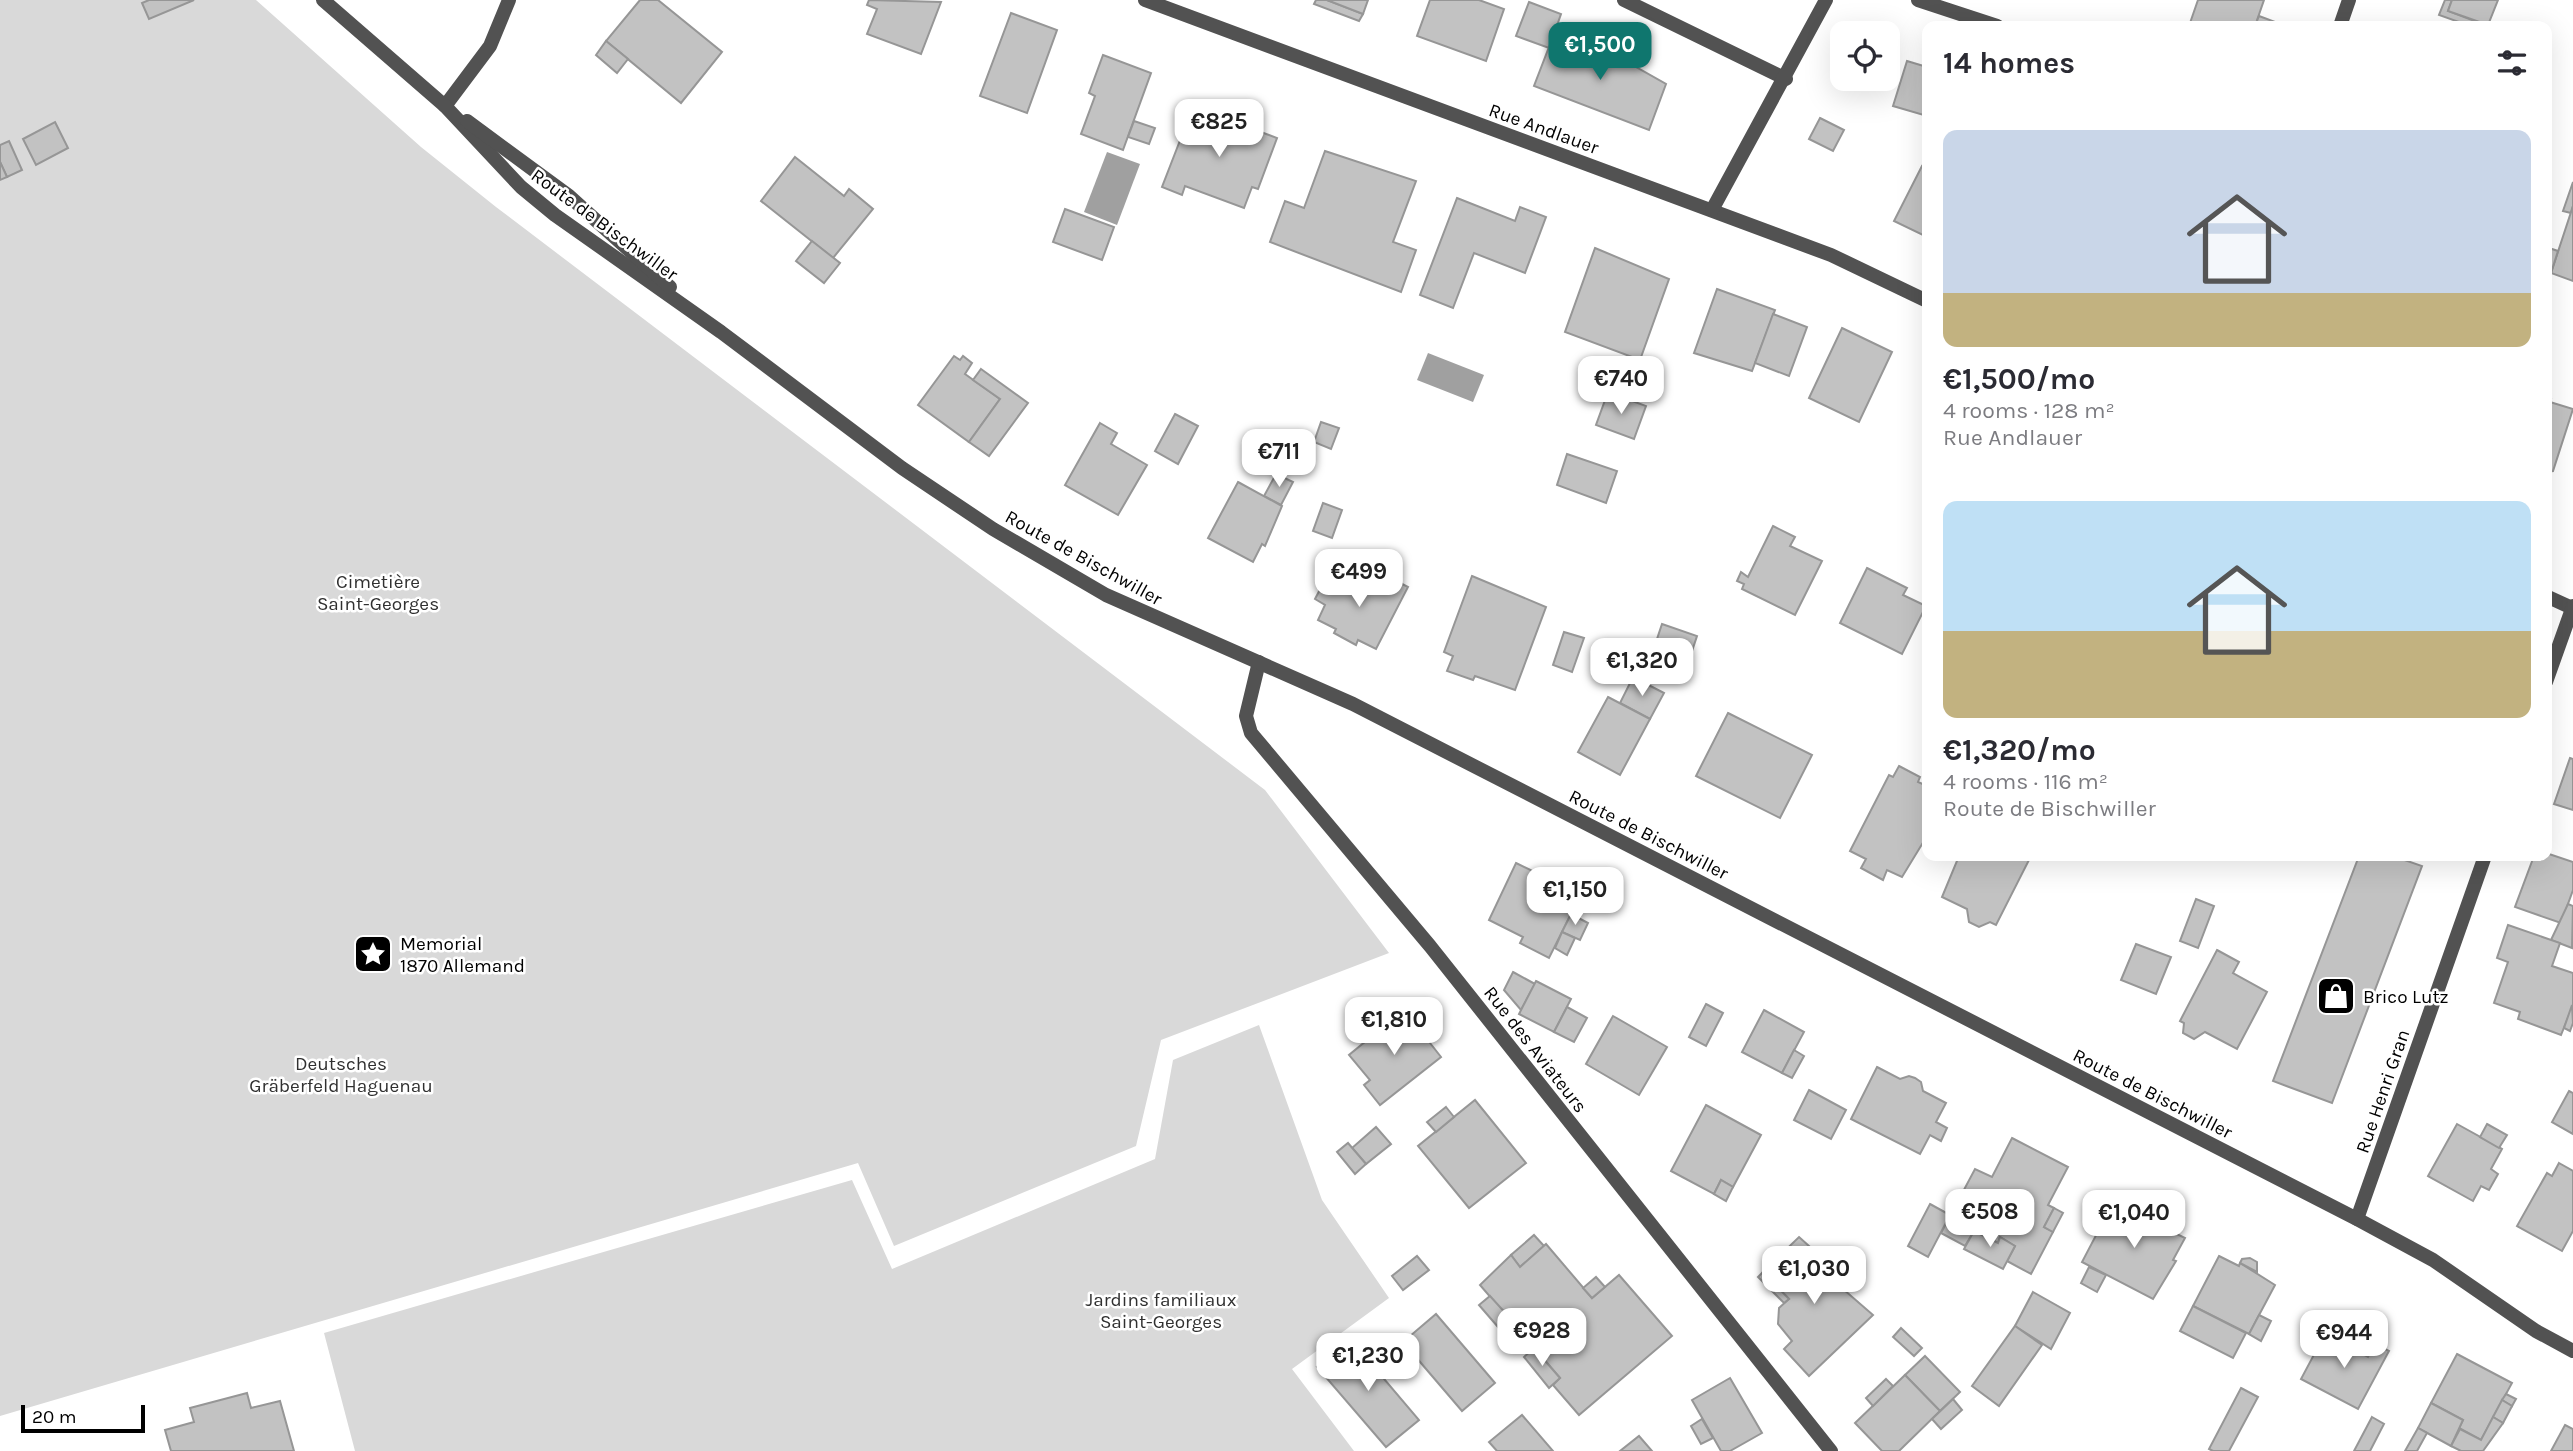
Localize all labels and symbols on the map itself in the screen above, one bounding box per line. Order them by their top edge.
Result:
pin: €1,500 [1543,22,1657,82]
street label: Rue Andlauer [1486,99,1602,159]
pin: €825 [1178,100,1260,159]
street label: Route de Bischwiller [527,164,682,285]
pin: €740 [1580,356,1662,416]
pin: €711 [1238,430,1320,489]
street label: Route de Bischwiller [1001,506,1166,610]
pin: €499 [1318,550,1400,609]
park label: Cimetière Saint-Georges [317,571,439,615]
pin: €1,320 [1585,638,1699,698]
street label: Route de Bischwiller [1565,785,1732,885]
pin: €1,150 [1518,867,1632,927]
place icon: Memorial 1870 Allemand [352,933,394,975]
place label: Memorial 1870 Allemand [400,933,525,977]
shop icon: Brico Lutz [2315,975,2357,1017]
street label: Rue des Aviateurs [1479,982,1591,1117]
place label: Brico Lutz [2363,986,2449,1008]
pin: €1,810 [1337,998,1451,1057]
street label: Rue Henri Gran [2351,1027,2414,1156]
street label: Route de Bischwiller [2069,1044,2236,1144]
park label: Deutsches Gräberfeld Haguenau [249,1053,433,1097]
pin: €508 [1949,1190,2031,1249]
pin: €1,040 [2077,1190,2191,1250]
pin: €1,030 [1757,1246,1871,1306]
park label: Jardins familiaux Saint-Georges [1086,1289,1237,1333]
pin: €928 [1501,1308,1583,1368]
pin: €944 [2303,1310,2385,1370]
pin: €1,230 [1311,1334,1425,1393]
scale bar [21,1402,145,1434]

